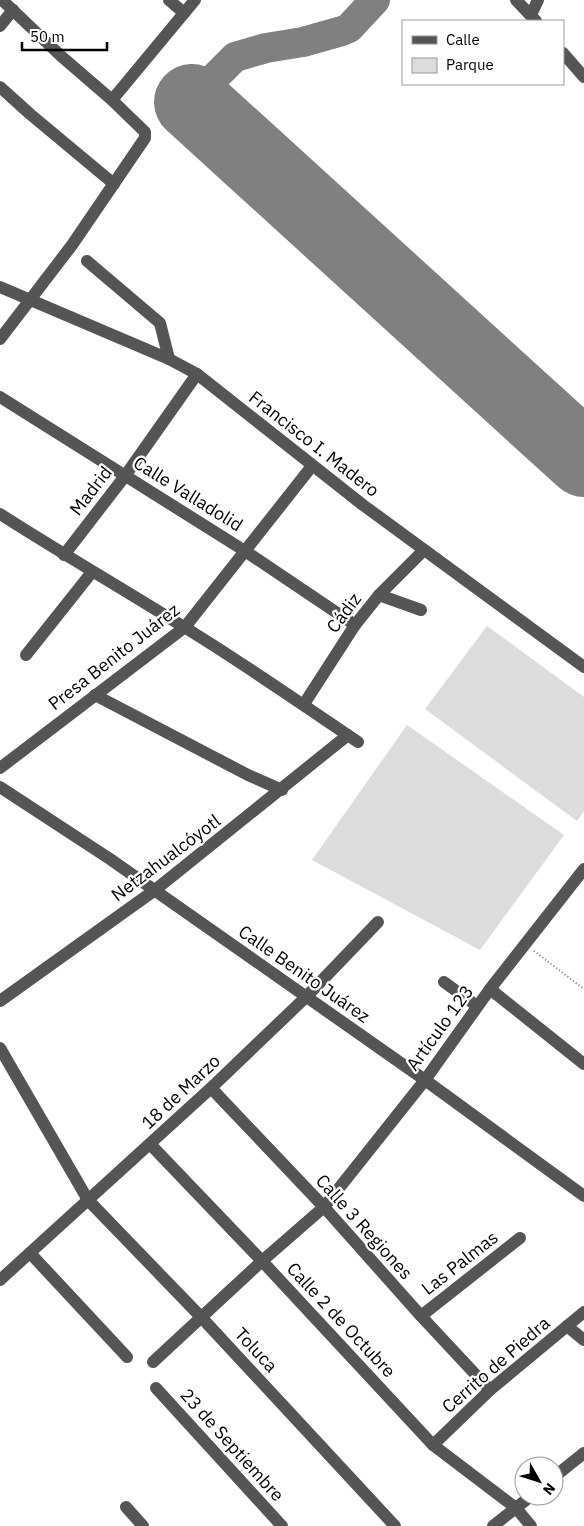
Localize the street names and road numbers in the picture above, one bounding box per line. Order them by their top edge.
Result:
street label: Francisco I. Madero [245,386,384,502]
street label: Calle Valladolid [129,451,247,536]
street label: Madrid [64,461,117,520]
street label: Cádiz [321,588,366,637]
street label: Presa Benito Juárez [43,598,184,715]
street label: Netzahualcóyotl [106,809,225,906]
street label: Calle Benito Juárez [234,920,374,1028]
street label: Artículo 123 [401,981,478,1075]
street label: 18 de Marzo [136,1049,225,1134]
street label: Calle 3 Regiones [311,1169,418,1284]
street label: Las Palmas [417,1226,503,1300]
street label: Calle 2 de Octubre [282,1257,401,1382]
street label: Cerrito de Piedra [437,1311,555,1418]
street label: Toluca [230,1322,283,1377]
street label: 23 de Septiembre [176,1383,289,1506]

